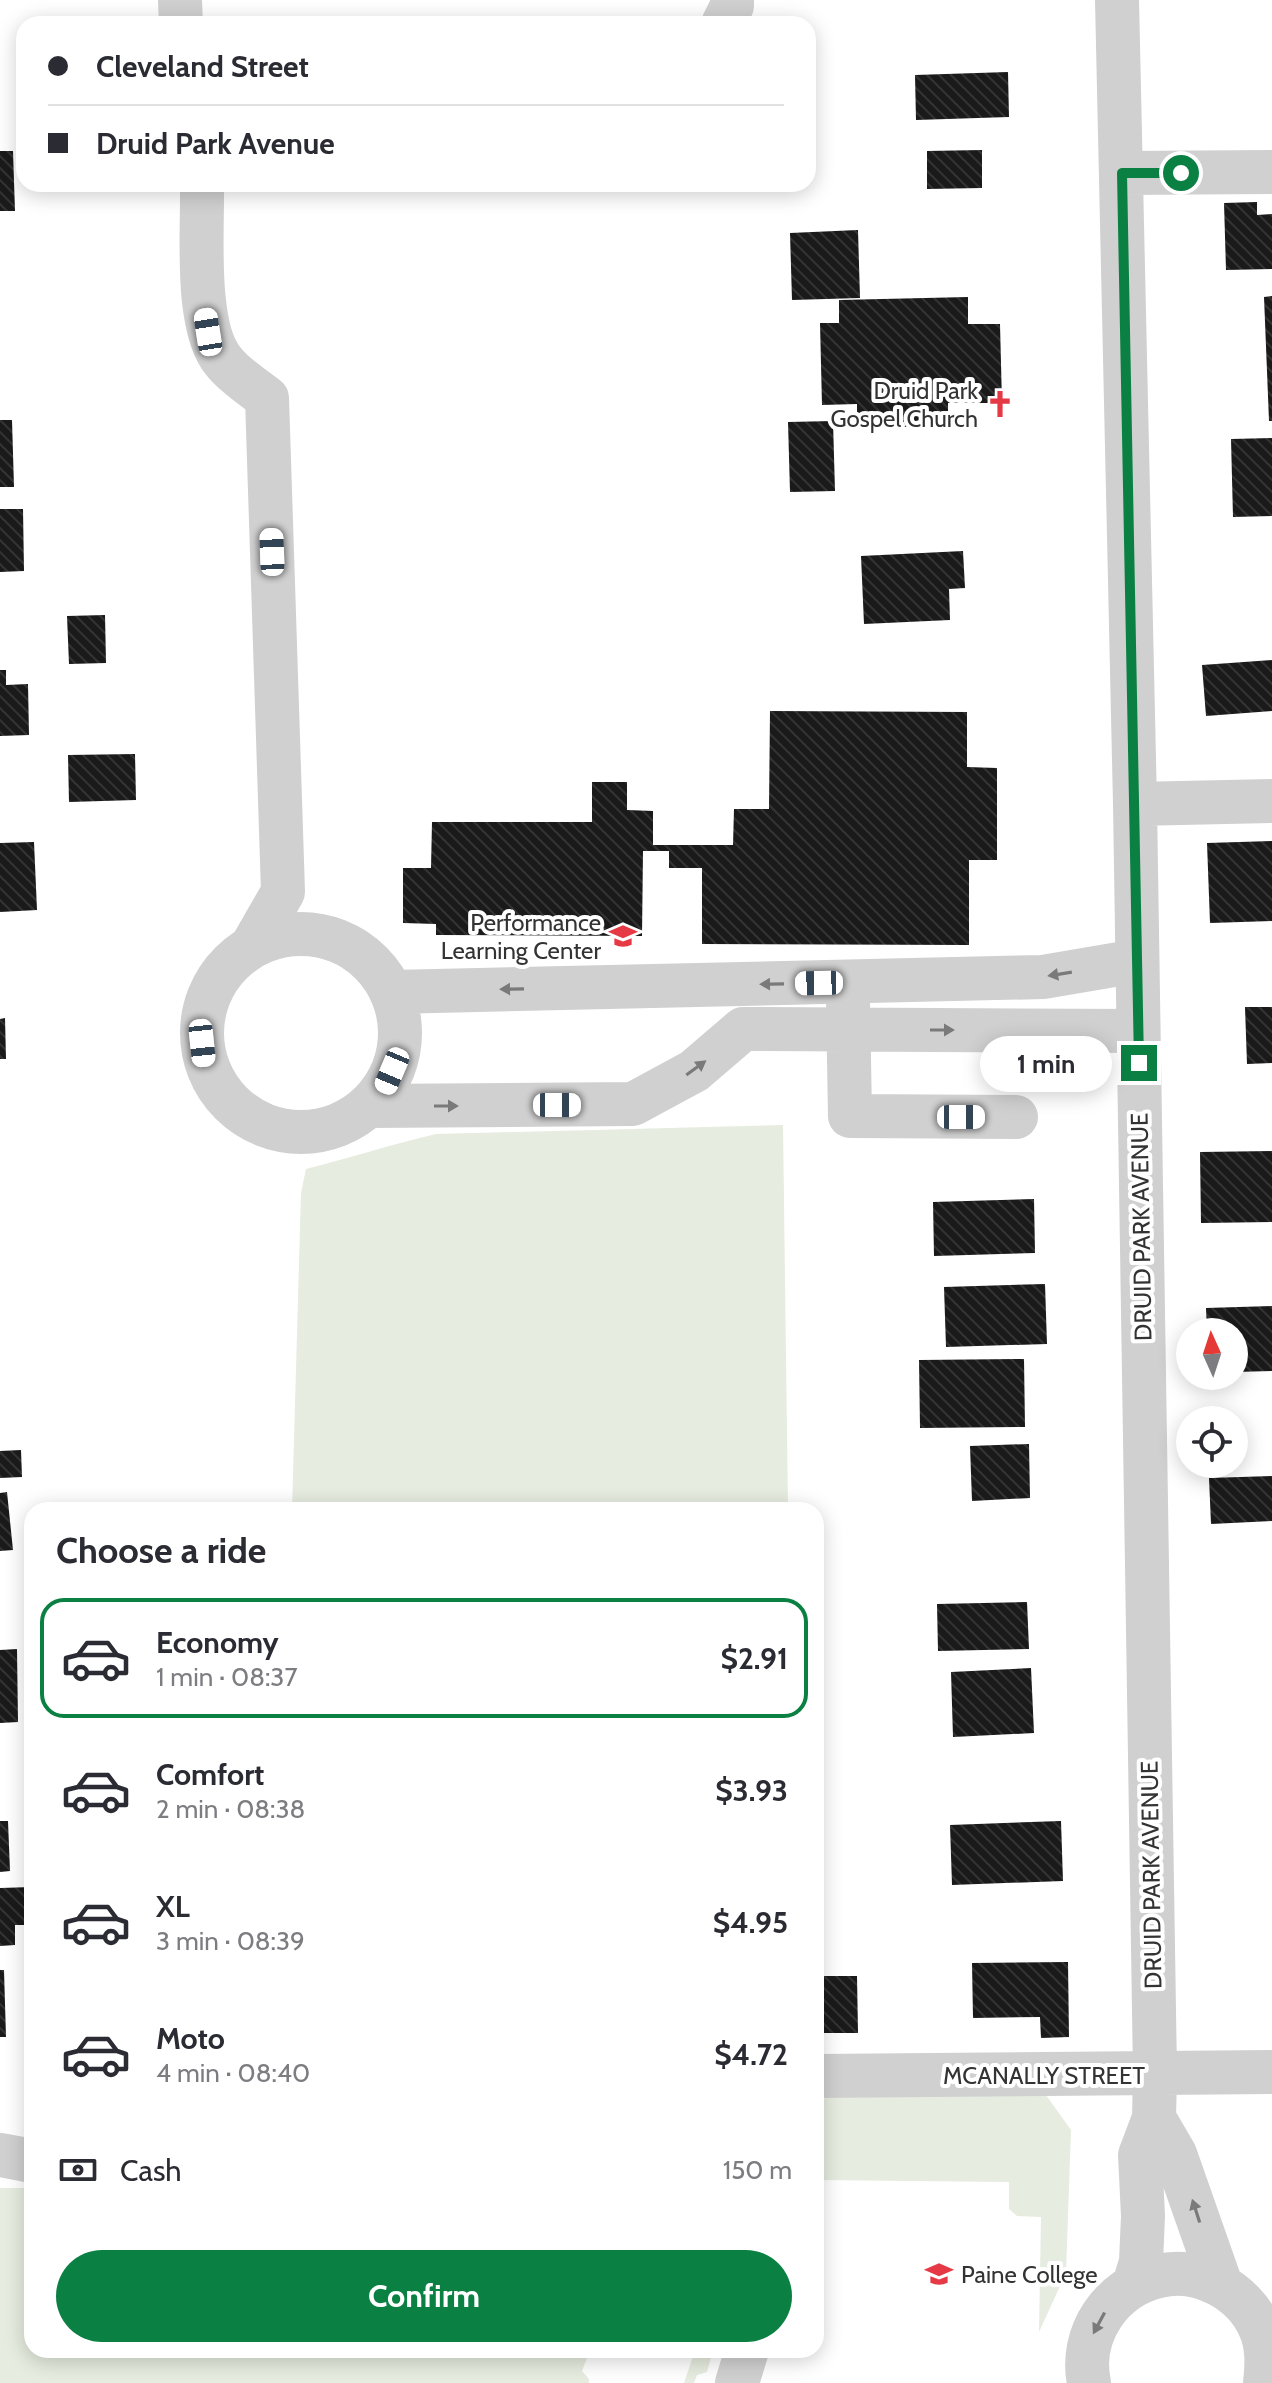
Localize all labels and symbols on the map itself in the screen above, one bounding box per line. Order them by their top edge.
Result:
route start [1163,155,1199,191]
car [192,306,224,358]
place label: Druid Park Gospel Church [831,376,978,433]
church icon: Druid Park Gospel Church [985,389,1015,419]
car [259,528,285,576]
place label: Performance Learning Center [441,908,601,965]
school or university icon: Performance Learning Center [608,921,638,951]
one-way arrow [1047,969,1072,981]
car [795,971,843,995]
one-way arrow [759,977,784,990]
one-way arrow [499,983,524,996]
car [188,1018,216,1068]
one-way arrow [930,1024,955,1036]
callout: 1 min [979,1035,1111,1091]
car [372,1044,412,1098]
route end [1121,1045,1157,1081]
one-way arrow [685,1060,707,1076]
car [533,1093,581,1117]
one-way arrow [434,1100,459,1112]
car [937,1105,985,1129]
street label: DRUID PARK AVENUE [1125,1113,1157,1341]
north arrow [1176,1318,1248,1390]
street label: DRUID PARK AVENUE [1135,1761,1167,1989]
street label: MCANALLY STREET [943,2061,1145,2090]
one-way arrow [1189,2198,1201,2222]
school or university icon: Paine College [924,2259,954,2289]
place label: Paine College [961,2260,1098,2289]
one-way arrow [1093,2312,1107,2334]

